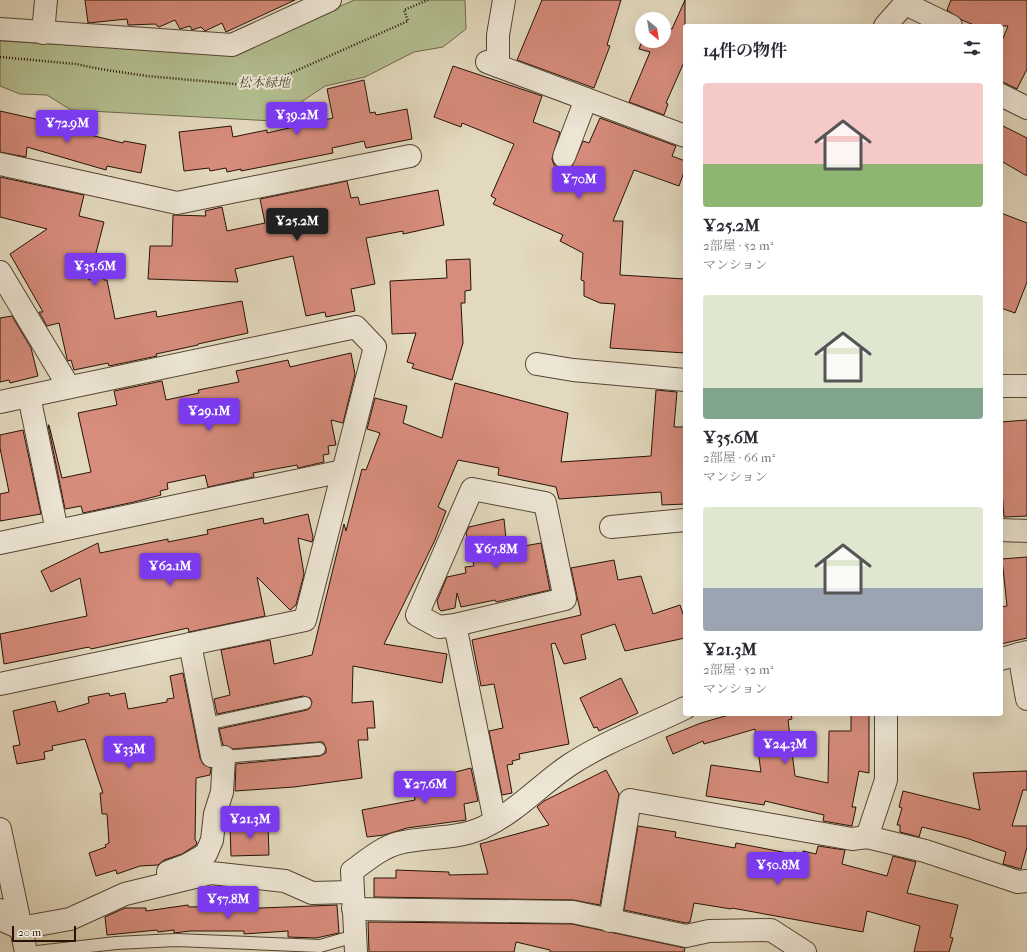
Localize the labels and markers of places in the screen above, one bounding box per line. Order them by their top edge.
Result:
pin: ¥39.2M [264,102,330,136]
pin: ¥72.9M [34,110,100,144]
pin: ¥70M [555,166,603,200]
pin: ¥25.2M [264,208,330,242]
pin: ¥35.6M [62,253,128,287]
pin: ¥29.1M [176,398,242,432]
pin: ¥67.8M [463,536,529,570]
pin: ¥62.1M [137,553,203,587]
pin: ¥24.3M [752,731,818,765]
pin: ¥33M [105,736,153,770]
pin: ¥27.6M [392,771,458,805]
pin: ¥21.3M [217,806,283,840]
pin: ¥50.8M [745,852,811,886]
pin: ¥57.8M [195,886,261,920]

